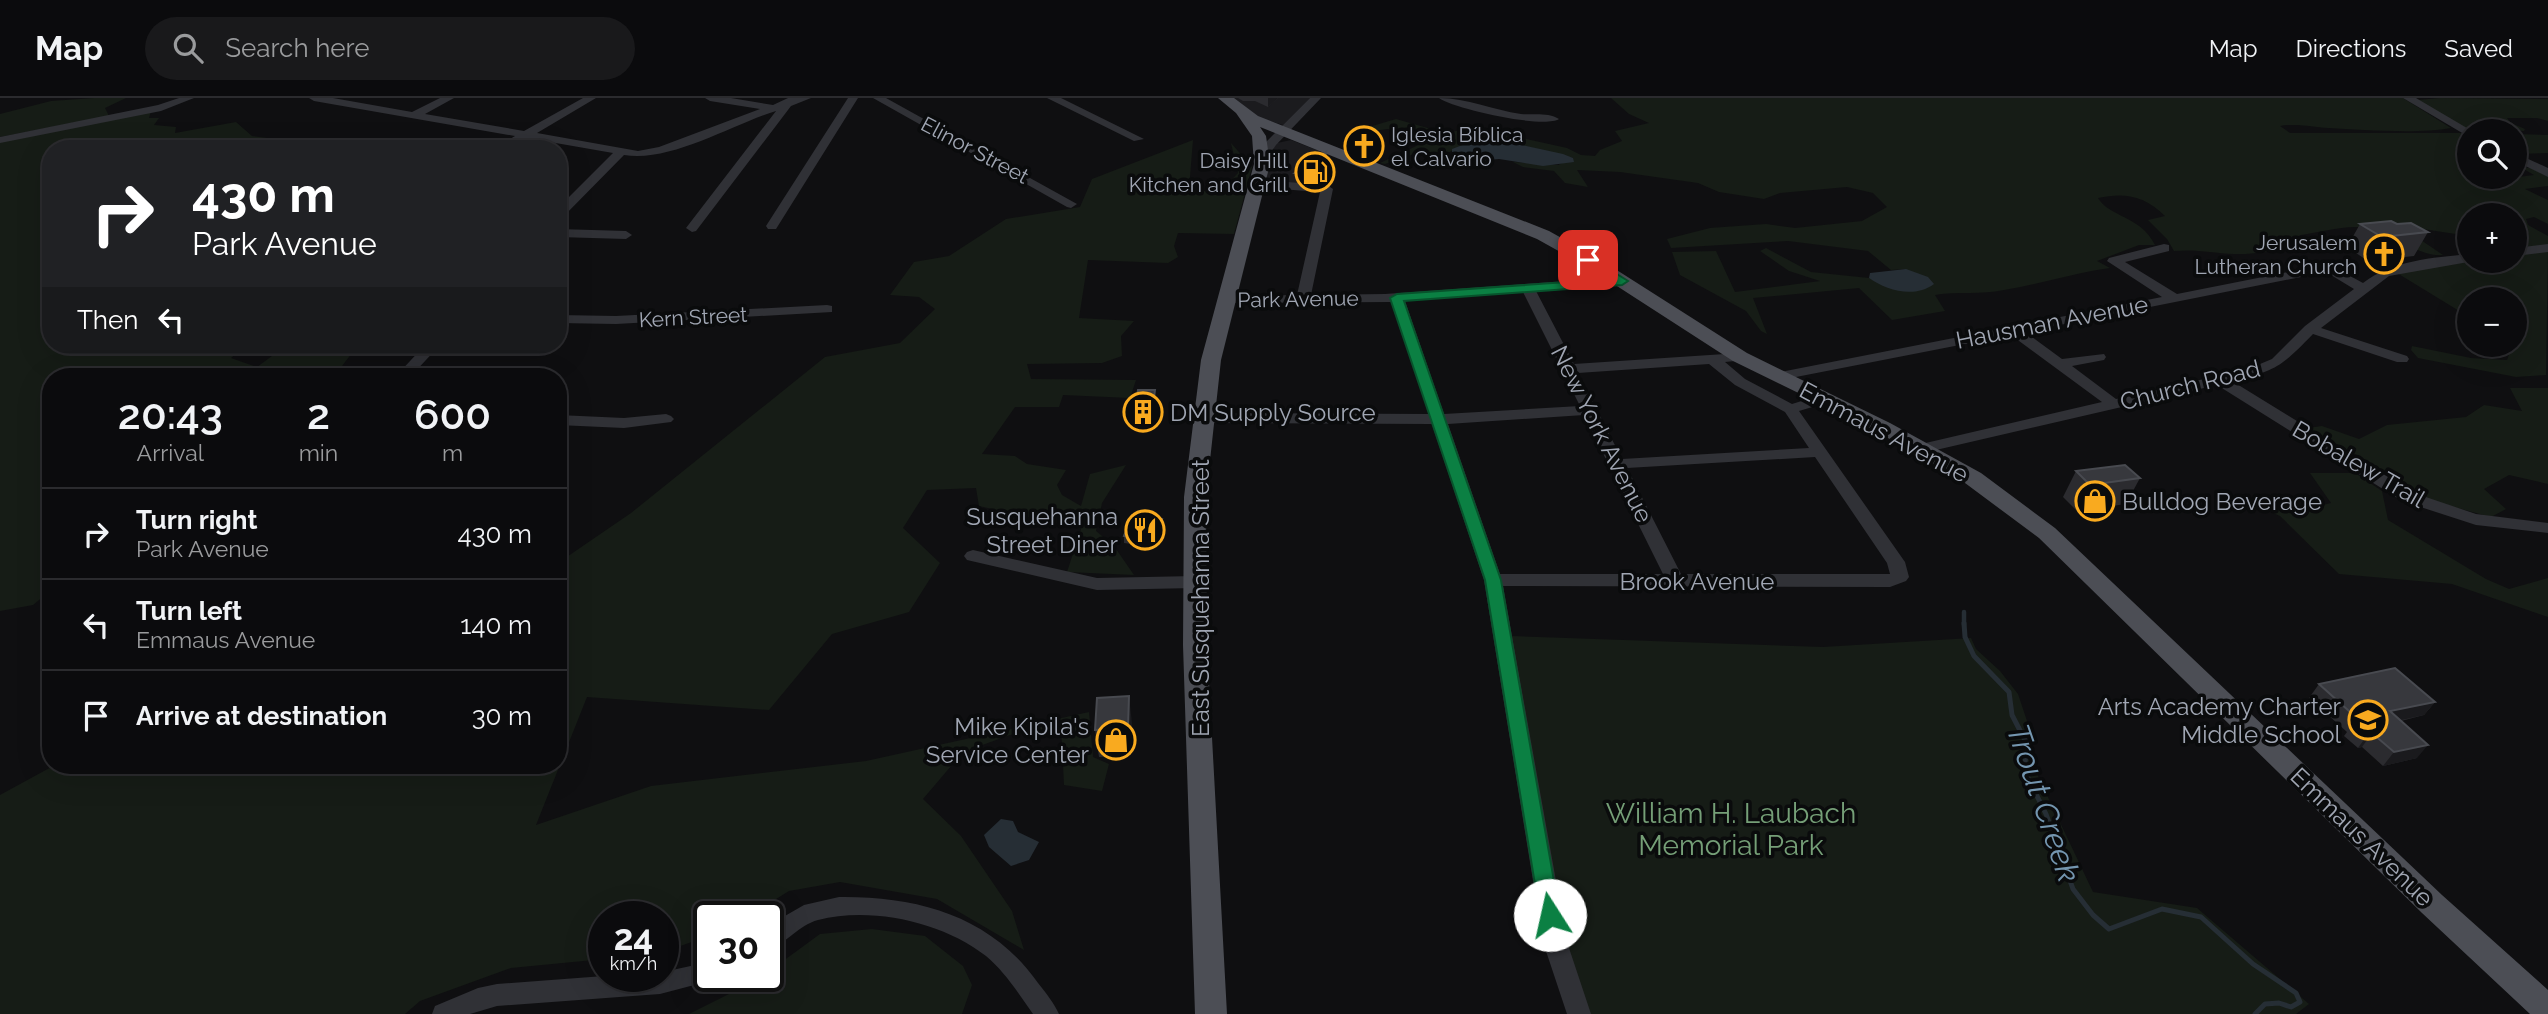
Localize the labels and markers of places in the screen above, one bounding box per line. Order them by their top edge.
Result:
place label: Iglesia Bíblica el Calvario [1391,122,1523,171]
church icon: Iglesia Bíblica el Calvario [1343,125,1385,167]
place label: Daisy Hill Kitchen and Grill [1129,148,1288,197]
fuel station icon: Daisy Hill Kitchen and Grill [1294,151,1336,193]
pin [1558,230,1618,290]
place label: Jerusalem Lutheran Church [2194,230,2357,279]
church icon: Jerusalem Lutheran Church [2363,233,2405,275]
building icon: DM Supply Source [1122,391,1164,433]
place label: DM Supply Source [1170,398,1376,427]
shop icon: Bulldog Beverage [2074,480,2116,522]
place label: Bulldog Beverage [2122,487,2322,516]
place label: Susquehanna Street Diner [966,502,1119,559]
restaurant icon: Susquehanna Street Diner [1124,509,1166,551]
place label: Arts Academy Charter Middle School [2098,692,2342,749]
school or university icon: Arts Academy Charter Middle School [2347,699,2389,741]
place label: Mike Kipila's Service Center [926,712,1090,769]
shop icon: Mike Kipila's Service Center [1095,719,1137,761]

